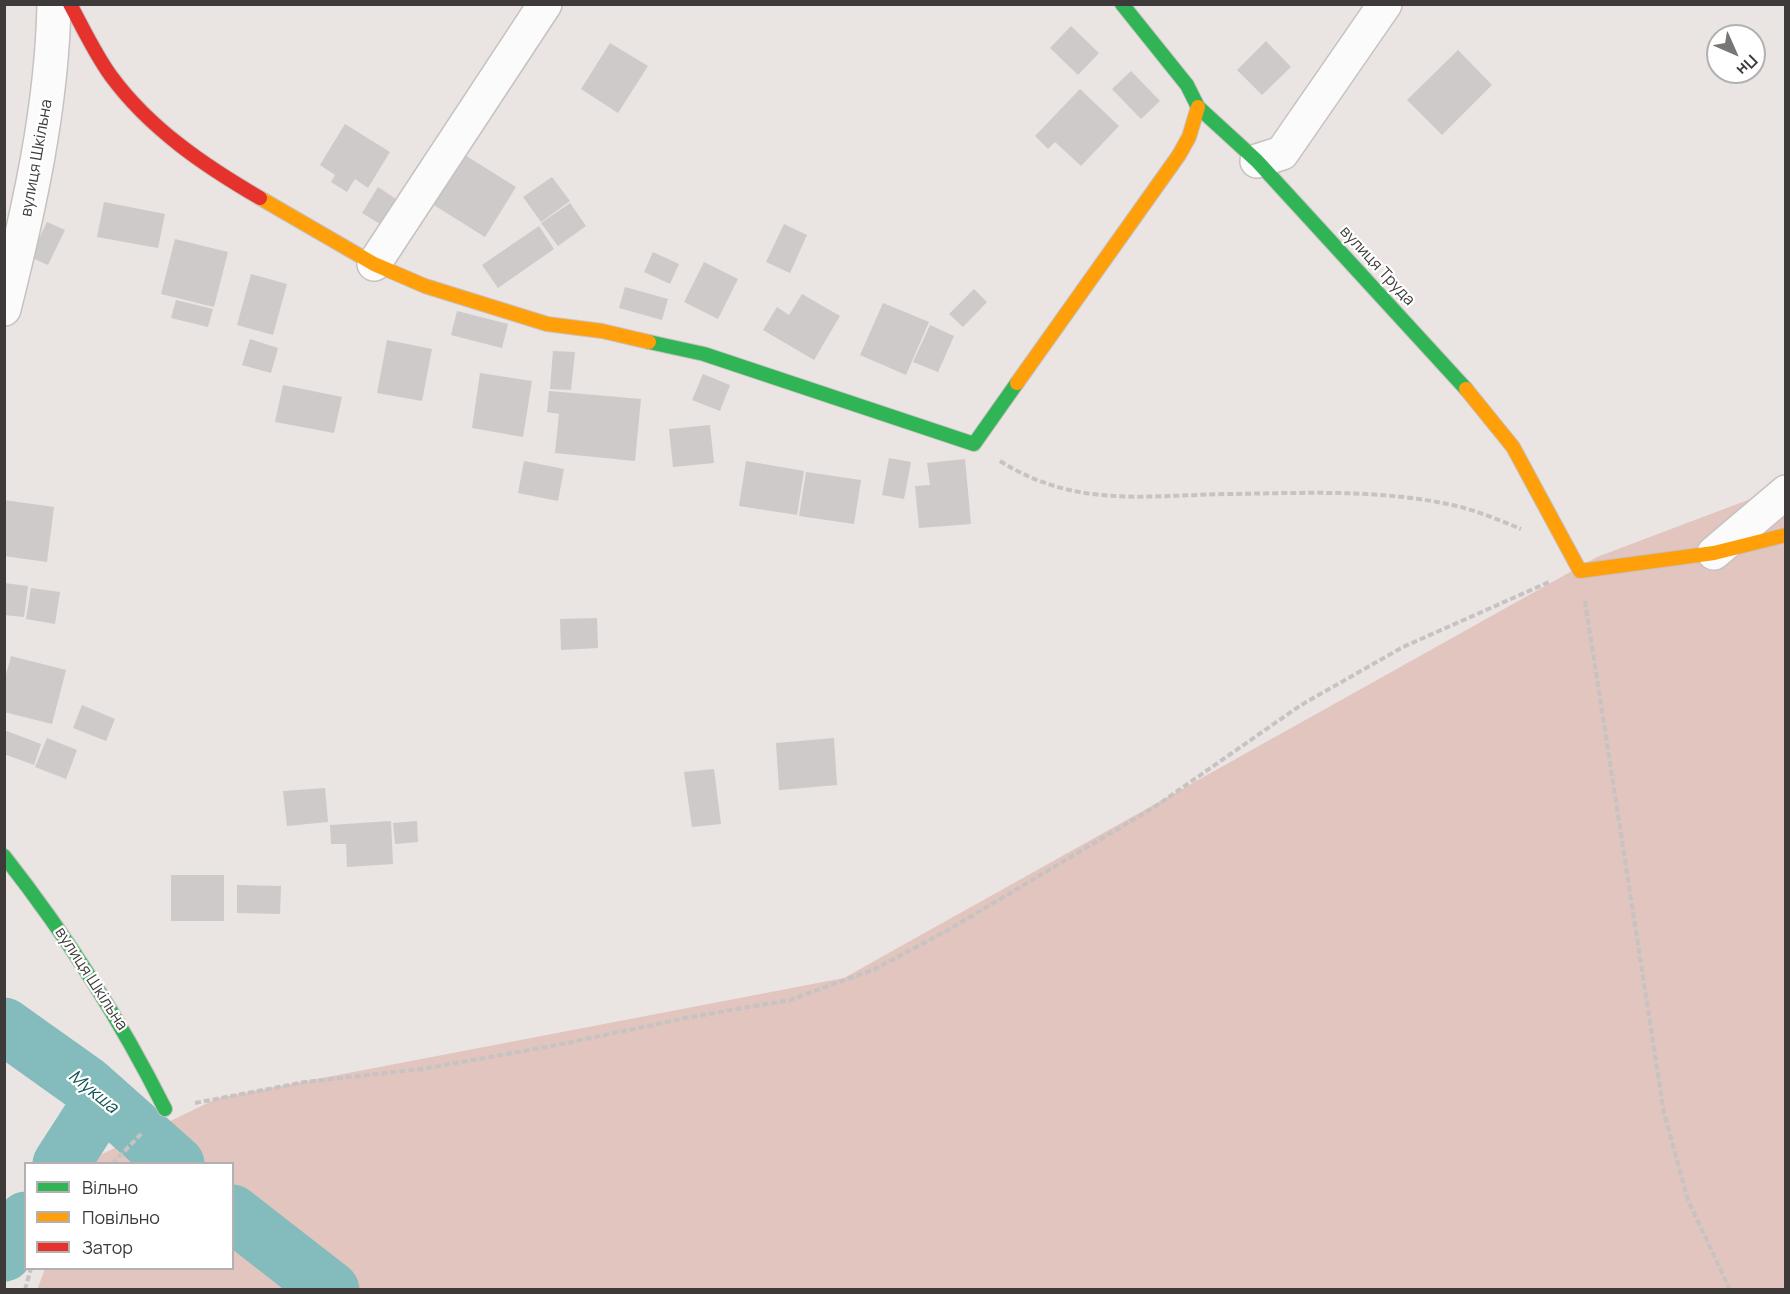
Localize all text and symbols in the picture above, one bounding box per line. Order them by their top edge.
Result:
north arrow [1706,24,1766,84]
text: Пн [1732,50,1763,81]
street label: вулиця Шкільна [17,98,57,218]
street label: вулиця Труда [1335,222,1419,310]
street label: вулиця Шкільна [51,924,131,1034]
water label: Мукша [64,1066,122,1118]
legend [24,1162,234,1270]
text: Вільно [82,1175,138,1199]
text: Повільно [82,1205,160,1229]
text: Затор [82,1235,133,1259]

